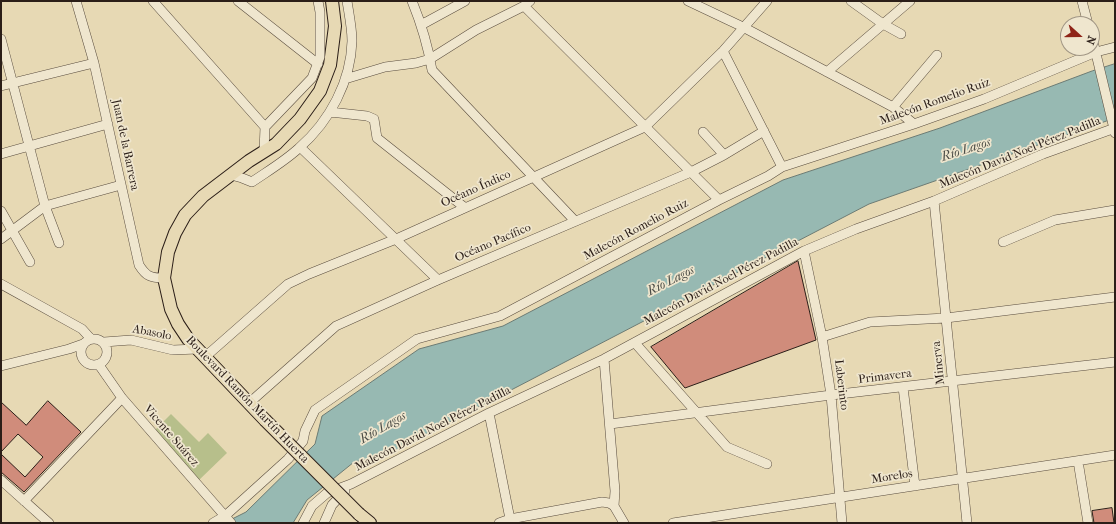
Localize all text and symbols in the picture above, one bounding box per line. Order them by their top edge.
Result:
north arrow [1060,16,1100,56]
text: N [1083,34,1098,46]
street label: Malecón Romelio Ruiz [878,75,992,129]
street label: Juan de la Barrera [108,98,142,192]
street label: Malecón David Noel Pérez Padilla [937,114,1103,192]
water label: Río Lagos [939,135,993,165]
street label: Océano Índico [439,167,513,211]
street label: Malecón Romelio Ruiz [581,196,691,264]
street label: Océano Pacífico [453,220,533,266]
street label: Malecón David Noel Pérez Padilla [641,235,801,329]
water label: Río Lagos [645,263,697,299]
street label: Abasolo [131,322,173,344]
street label: Boulevard Ramón Martín Huerta [182,333,312,467]
street label: Minerva [930,340,948,386]
street label: Laberinto [831,359,851,411]
street label: Primavera [858,367,912,387]
street label: Malecón David Noel Pérez Padilla [353,383,513,475]
street label: Vicente Suárez [140,402,202,470]
water label: Río Lagos [357,409,409,447]
street label: Morelos [870,467,914,487]

